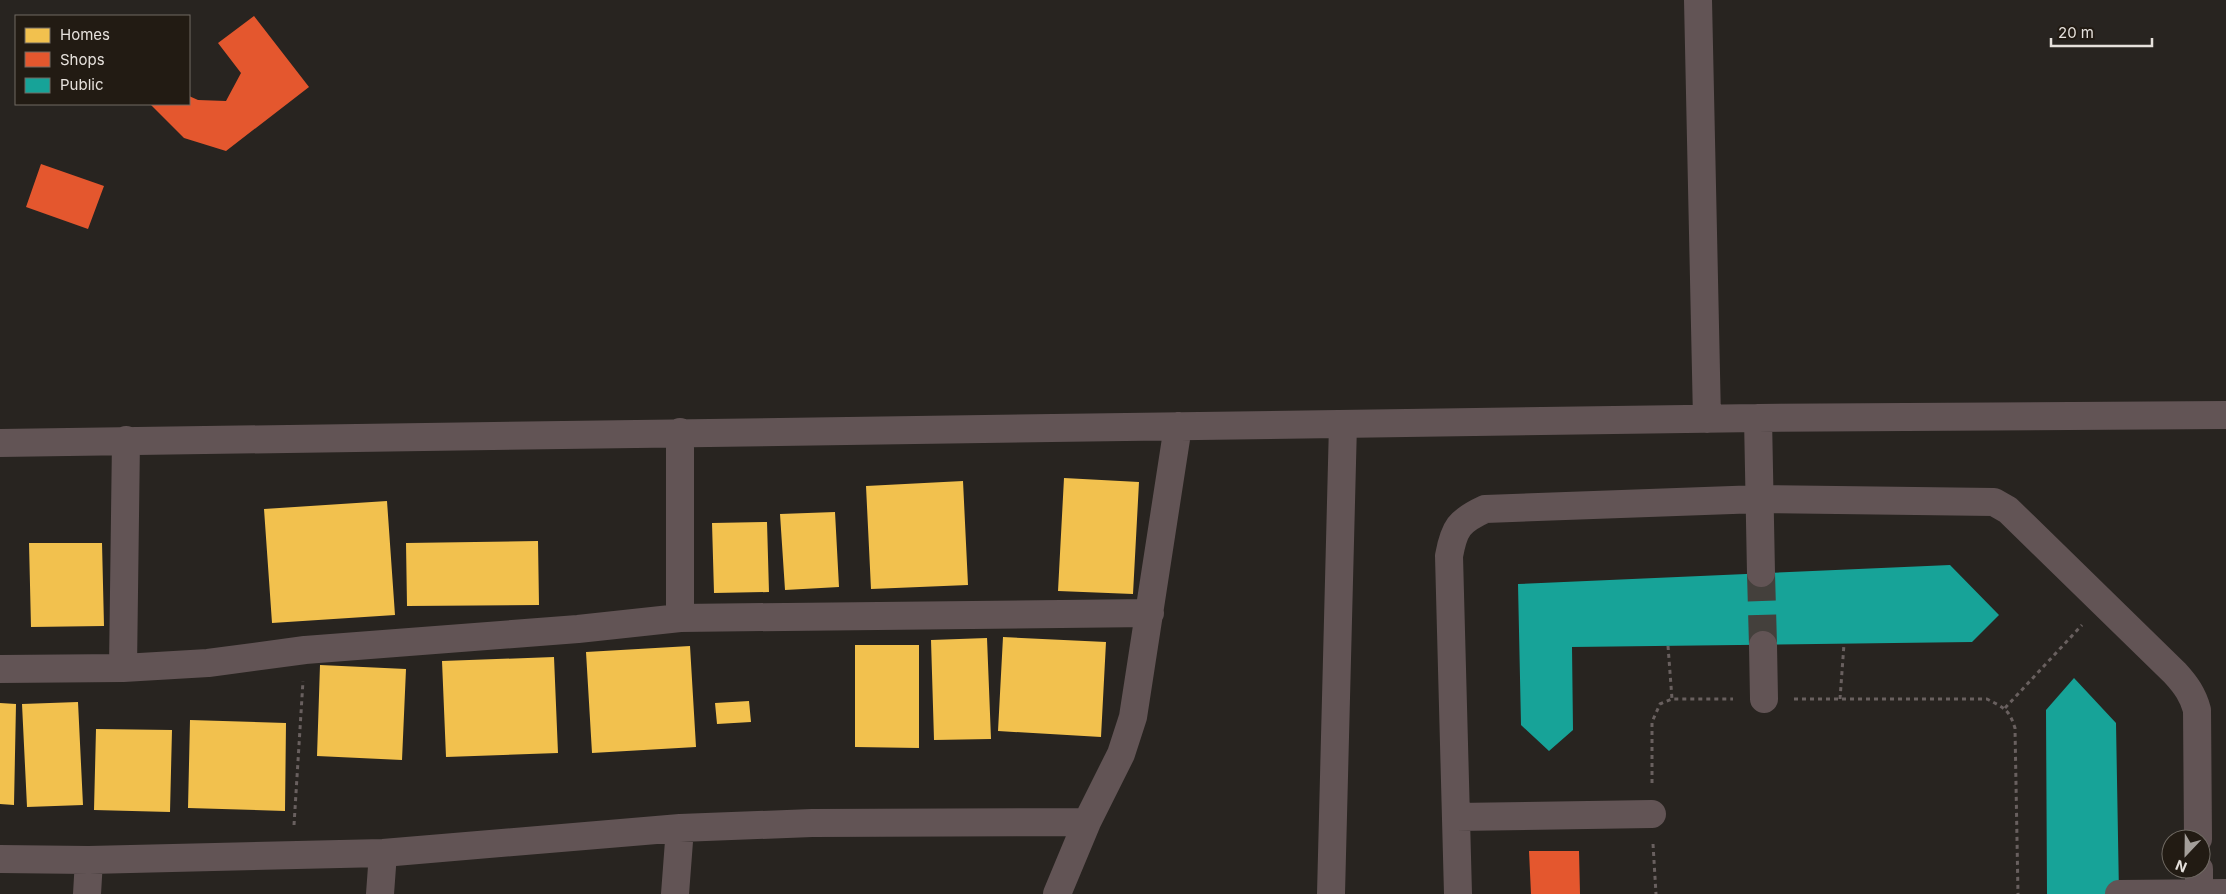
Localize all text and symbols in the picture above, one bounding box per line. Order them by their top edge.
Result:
legend [15,15,190,105]
scale bar [2051,15,2152,47]
text: 20 m [2058,23,2094,42]
text: Homes [60,25,110,44]
text: Shops [60,50,105,69]
text: Public [60,75,103,94]
north arrow [2161,829,2211,879]
text: N [2173,857,2189,876]

